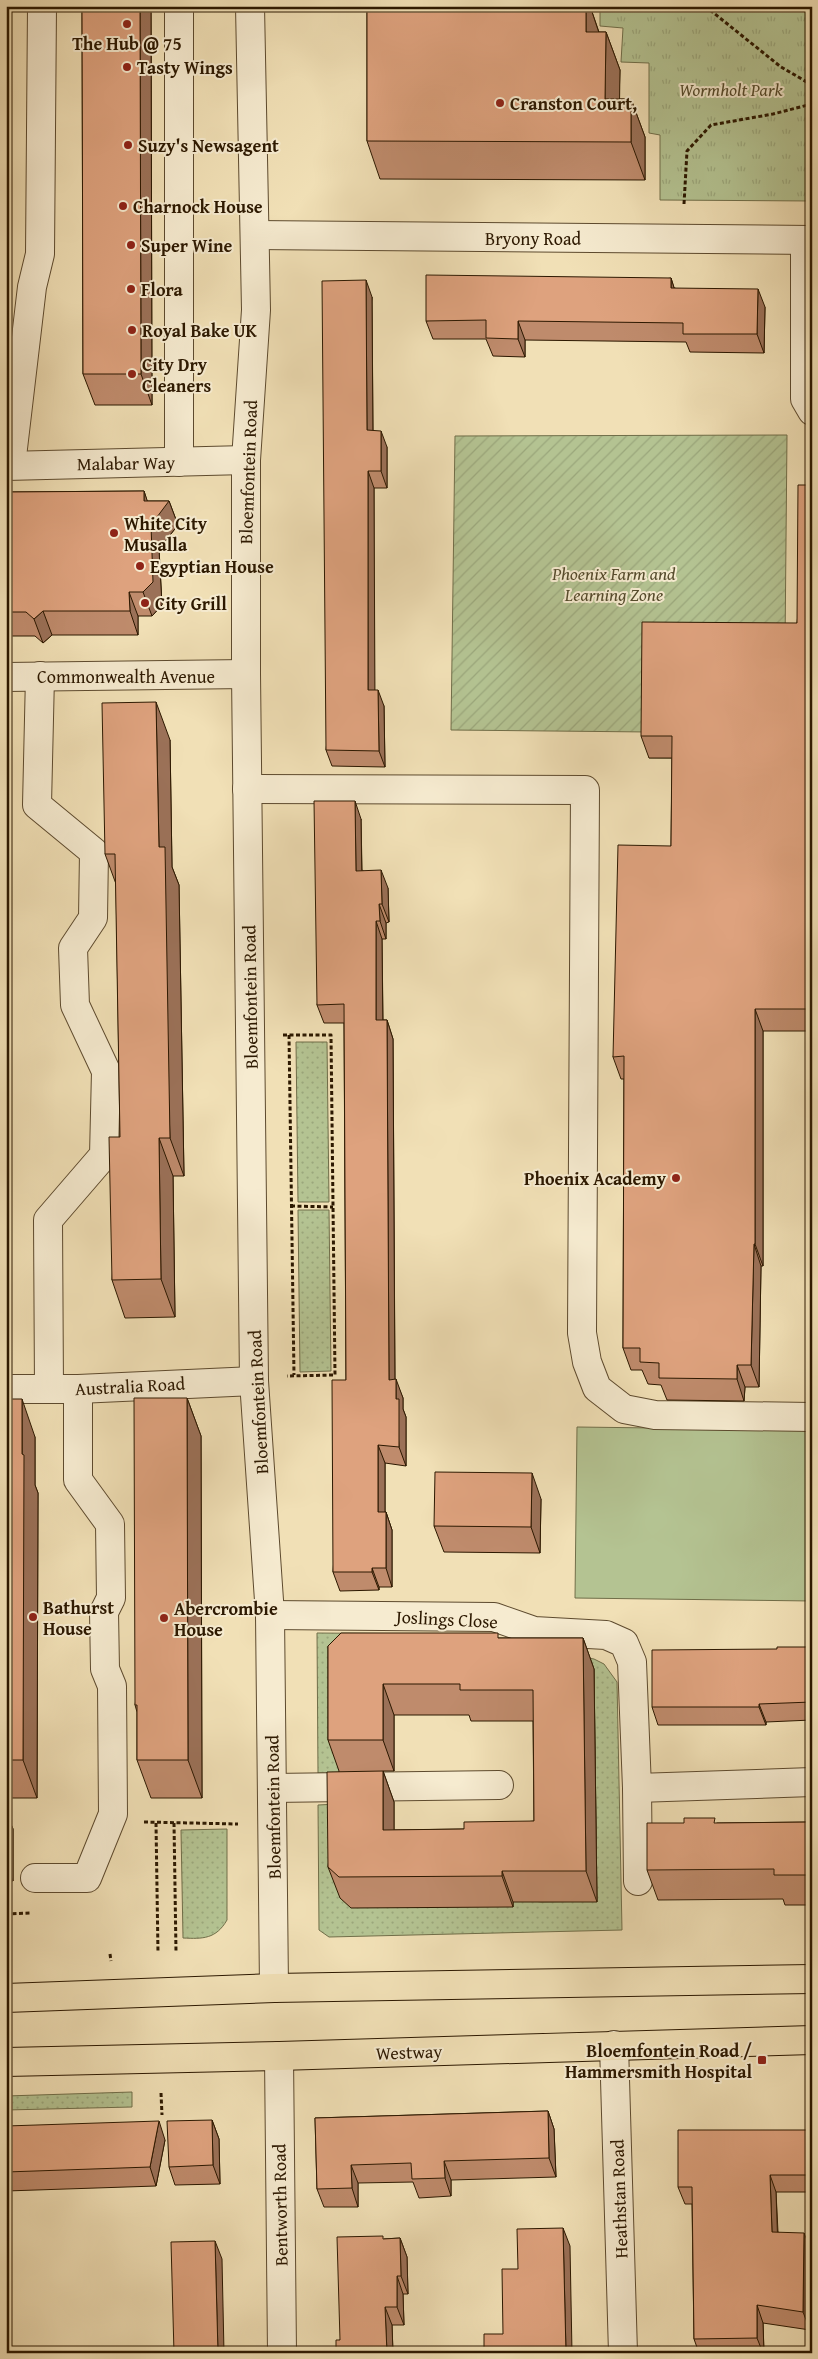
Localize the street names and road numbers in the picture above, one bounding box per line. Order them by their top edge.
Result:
street label: Bryony Road [485,225,581,252]
street label: Bloemfontein Road [232,399,264,545]
street label: Malabar Way [77,449,175,477]
street label: Commonwealth Avenue [37,663,215,690]
street label: Bloemfontein Road [235,924,265,1069]
street label: Bloemfontein Road [241,1329,275,1475]
street label: Australia Road [74,1370,186,1402]
street label: Joslings Close [393,1603,499,1635]
street label: Bloemfontein Road [258,1734,288,1879]
street label: Westway [375,2037,443,2067]
street label: Heathstan Road [603,2139,635,2259]
street label: Bentworth Road [265,2143,295,2266]

